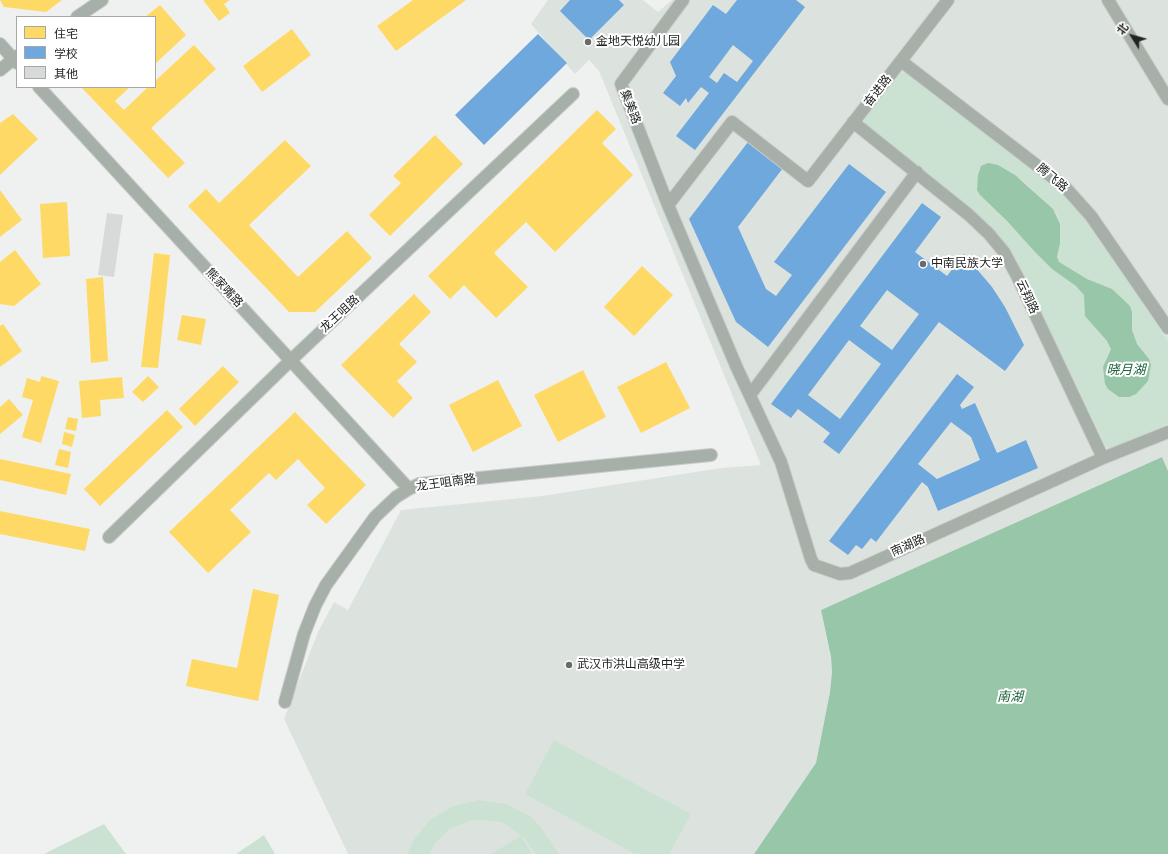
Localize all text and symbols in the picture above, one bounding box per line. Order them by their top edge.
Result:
legend [16,16,156,88]
north arrow [1112,16,1152,56]
text: 北 [1114,21,1131,37]
text: 住宅 [54,27,78,41]
place label: 金地天悦幼儿园 [596,35,680,49]
marker: 金地天悦幼儿园 [583,37,593,47]
text: 学校 [54,47,78,61]
text: 其他 [54,67,78,81]
street label: 奋进路 [861,72,895,110]
street label: 集美路 [617,88,643,126]
street label: 腾飞路 [1034,161,1070,195]
place label: 中南民族大学 [931,257,1003,271]
marker: 中南民族大学 [918,259,928,269]
street label: 熊家嘴路 [202,266,246,310]
street label: 云翔路 [1013,278,1041,316]
street label: 龙王咀路 [318,292,362,336]
water label: 晓月湖 [1107,362,1145,378]
street label: 龙王咀南路 [415,472,477,494]
street label: 南湖路 [889,532,927,560]
place label: 武汉市洪山高级中学 [577,658,685,672]
marker: 武汉市洪山高级中学 [564,660,574,670]
water label: 南湖 [997,689,1023,705]

